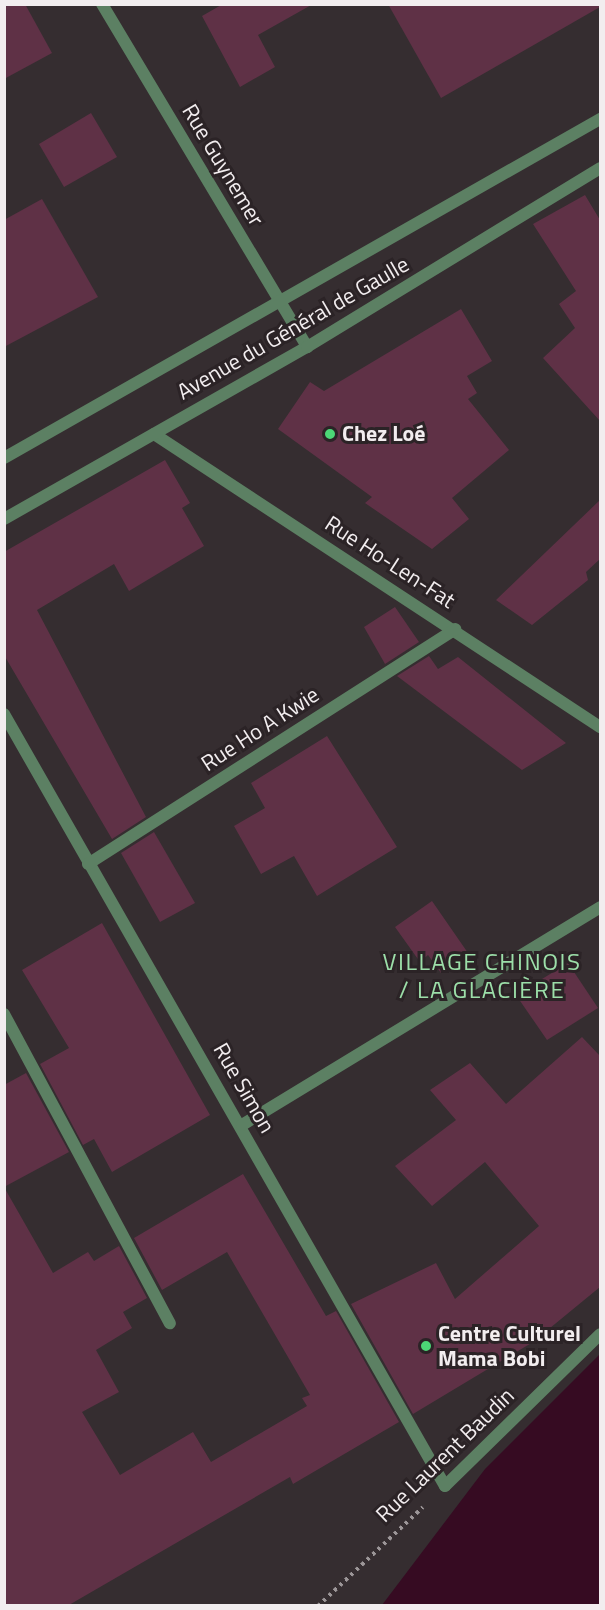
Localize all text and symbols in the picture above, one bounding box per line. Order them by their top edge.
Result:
street label: Rue Guynemer [176,99,270,231]
street label: Avenue du Général de Gaulle [172,251,414,405]
place label: Chez Loé [342,421,425,447]
marker: Chez Loé [323,427,337,441]
street label: Rue Ho-Len-Fat [320,510,460,614]
street label: Rue Ho A Kwie [196,681,324,777]
district label: VILLAGE CHINOIS / LA GLACIÈRE [383,948,581,1004]
street label: Rue Simon [208,1038,280,1138]
place label: Centre Culturel Mama Bobi [438,1320,581,1372]
marker: Centre Culturel Mama Bobi [419,1339,433,1353]
street label: Rue Laurent Baudin [370,1382,520,1528]

